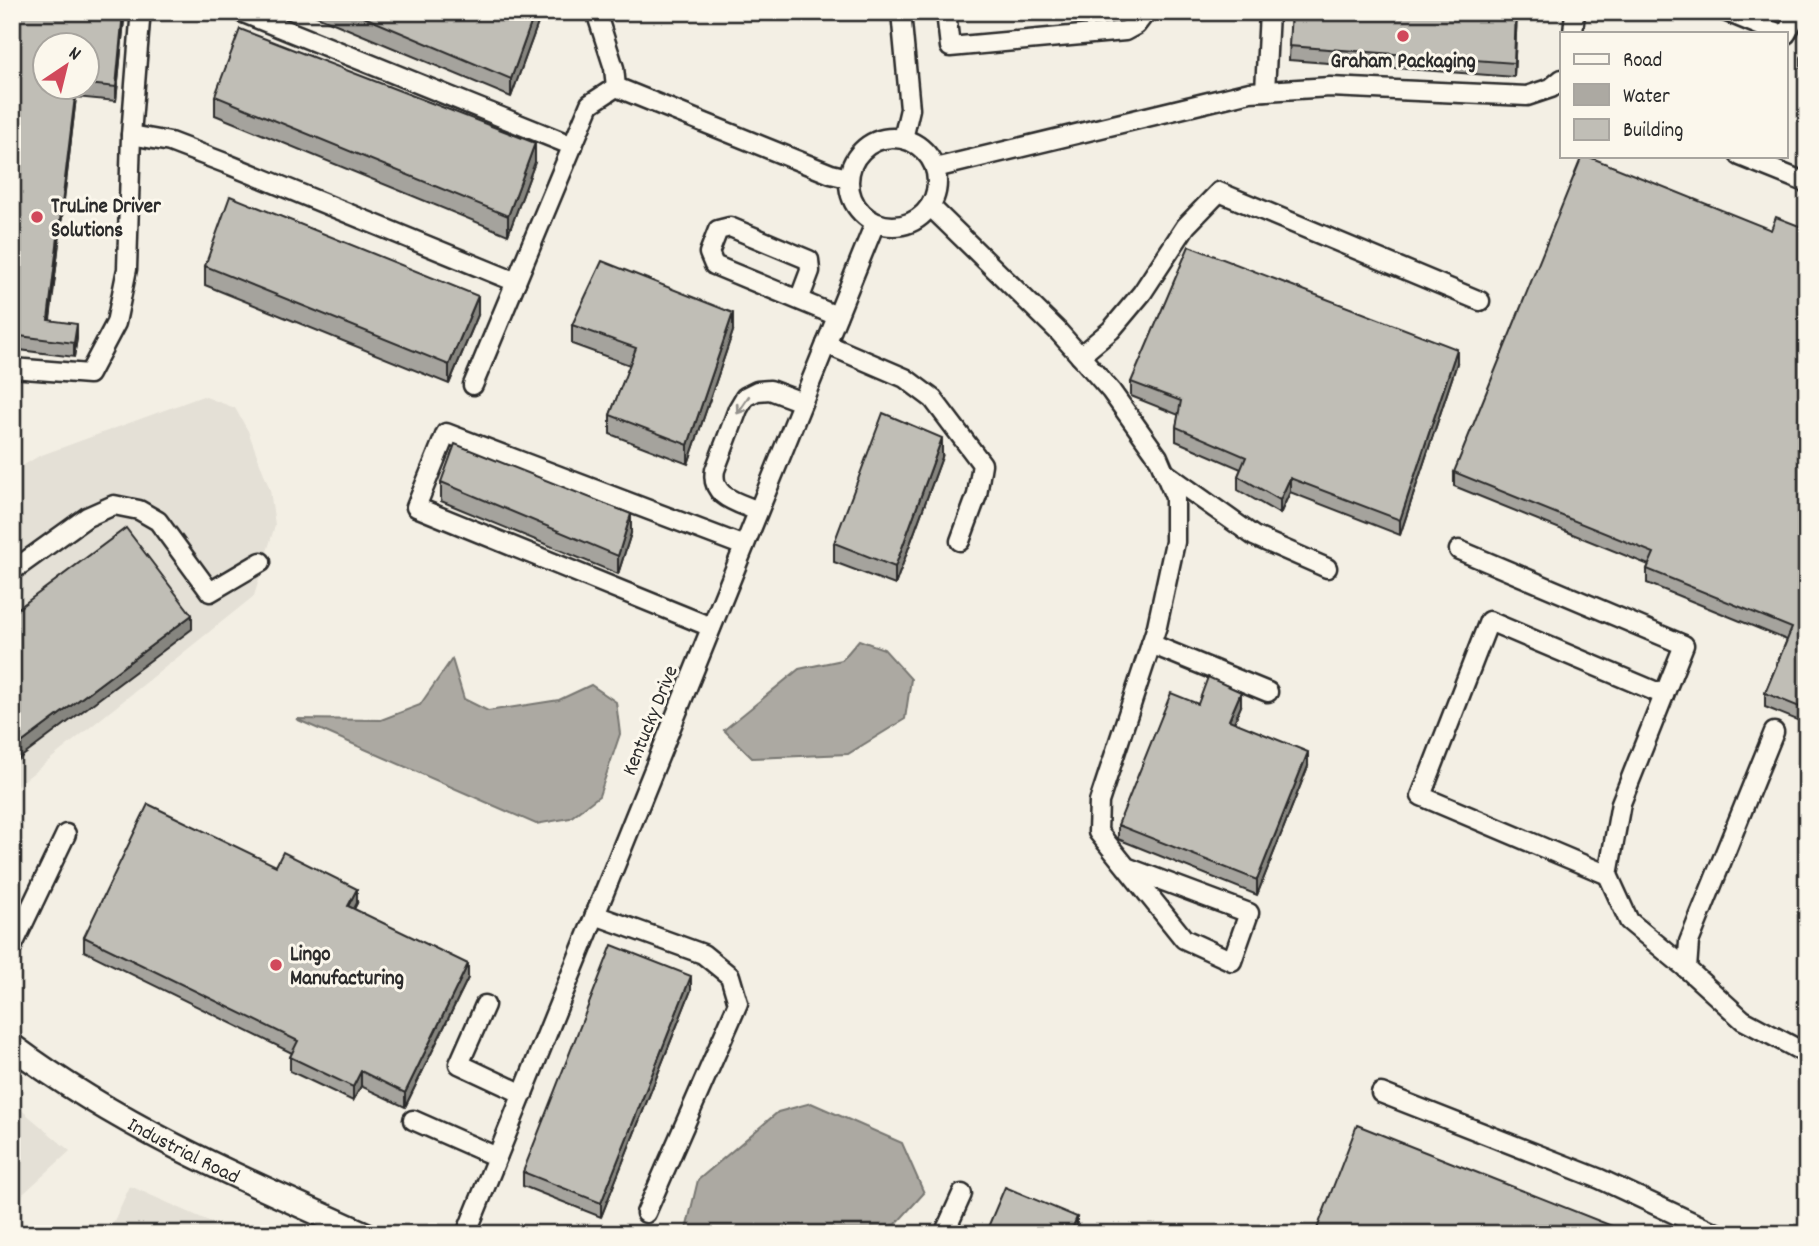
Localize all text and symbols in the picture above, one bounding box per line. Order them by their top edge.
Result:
marker: Graham Packaging [1395,28,1411,44]
north arrow [32,32,102,102]
legend [1560,32,1787,158]
text: N [62,41,85,69]
text: Road [1623,47,1662,77]
place label: Graham Packaging [1330,48,1476,78]
text: Water [1623,83,1670,113]
text: Building [1623,117,1683,147]
place label: TruLine Driver Solutions [51,193,162,247]
marker: TruLine Driver Solutions [29,209,45,225]
one-way arrow [735,395,750,414]
street label: Kentucky Drive [616,662,687,781]
place label: Lingo Manufacturing [290,941,404,995]
marker: Lingo Manufacturing [268,957,284,973]
street label: Industrial Road [121,1111,244,1193]

